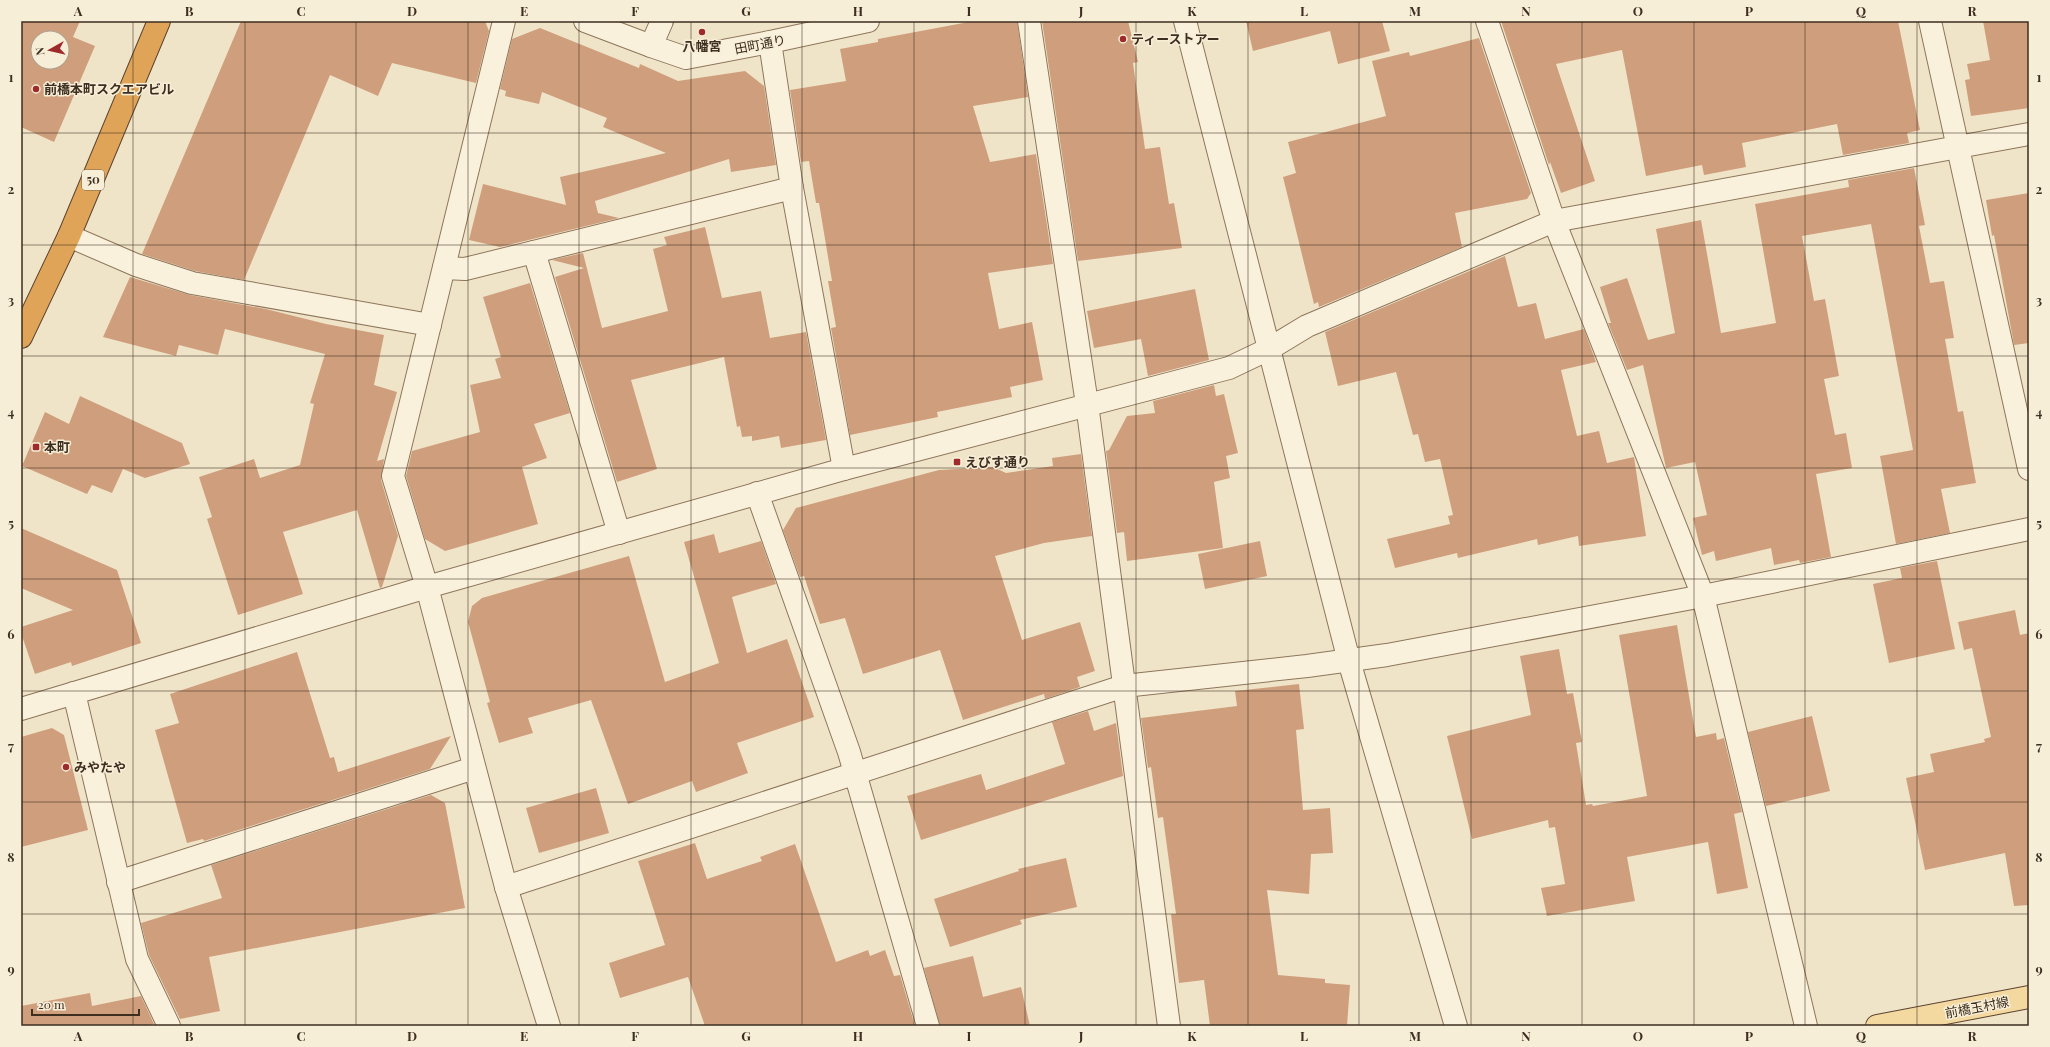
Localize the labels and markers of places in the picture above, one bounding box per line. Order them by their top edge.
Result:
marker: 八幡宮 [697,27,707,37]
place label: ティーストアー [1131,30,1220,47]
marker: ティーストアー [1118,34,1128,44]
place label: 八幡宮 [682,37,722,54]
place label: 前橋本町スクエアビル [44,80,174,97]
marker: 前橋本町スクエアビル [31,84,41,94]
place label: 本町 [44,438,70,455]
marker: 本町 [31,442,41,452]
place label: えびす通り [965,453,1030,470]
marker: えびす通り [952,457,962,467]
place label: みやたや [74,758,126,775]
marker: みやたや [61,762,71,772]

